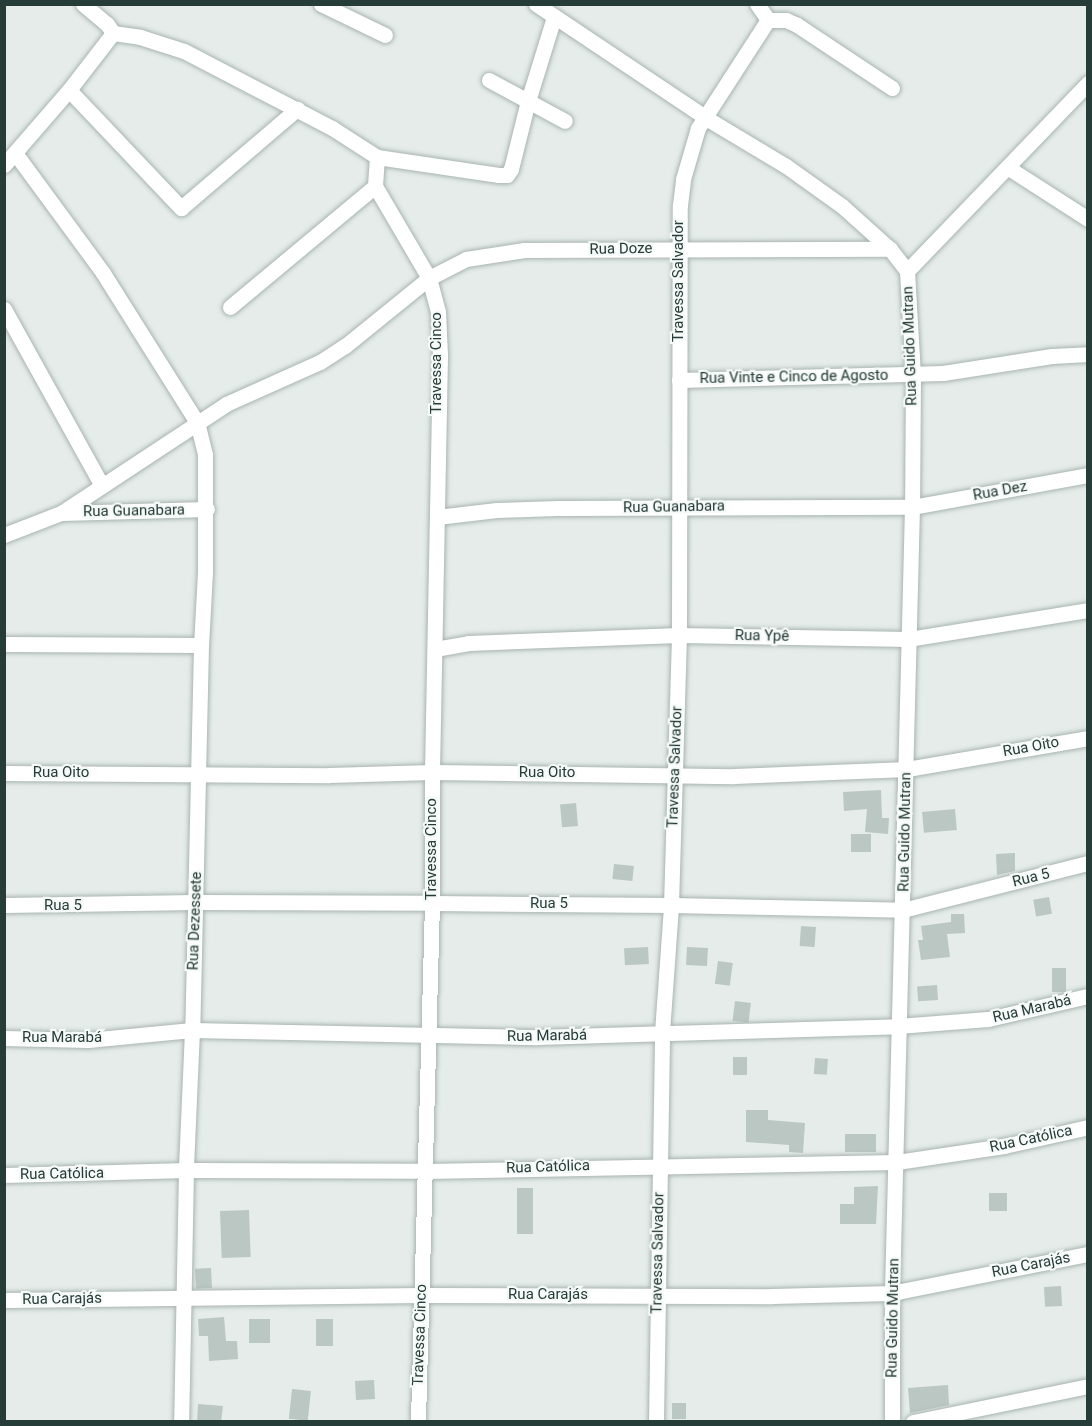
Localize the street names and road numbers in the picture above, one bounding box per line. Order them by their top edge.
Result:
street label: Travessa Salvador [670,220,688,342]
street label: Rua Doze [589,239,653,259]
street label: Rua Guido Mutran [899,286,921,406]
street label: Travessa Cinco [428,312,446,414]
street label: Rua Vinte e Cinco de Agosto [699,366,889,388]
street label: Rua Dez [972,477,1028,505]
street label: Rua Guanabara [623,497,725,517]
street label: Rua Guanabara [83,501,185,521]
street label: Rua Ypê [735,627,789,645]
street label: Travessa Salvador [664,706,686,828]
street label: Rua Oito [1002,733,1060,761]
street label: Rua Oito [33,764,89,782]
street label: Rua Oito [519,764,575,782]
street label: Rua Guido Mutran [895,772,915,892]
street label: Travessa Cinco [423,798,441,900]
street label: Rua 5 [1010,865,1052,891]
street label: Rua Dezessete [184,871,206,971]
street label: Rua 5 [530,895,568,913]
street label: Rua 5 [44,897,82,915]
street label: Rua Marabá [991,991,1073,1027]
street label: Rua Marabá [507,1026,587,1046]
street label: Rua Marabá [22,1029,102,1047]
street label: Rua Católica [988,1121,1074,1157]
street label: Rua Católica [506,1157,590,1177]
street label: Rua Católica [20,1164,104,1184]
street label: Travessa Salvador [648,1192,668,1314]
street label: Rua Carajás [990,1249,1072,1281]
street label: Rua Guido Mutran [883,1258,903,1378]
street label: Travessa Cinco [409,1284,431,1386]
street label: Rua Carajás [508,1286,588,1304]
street label: Rua Carajás [22,1289,102,1309]

